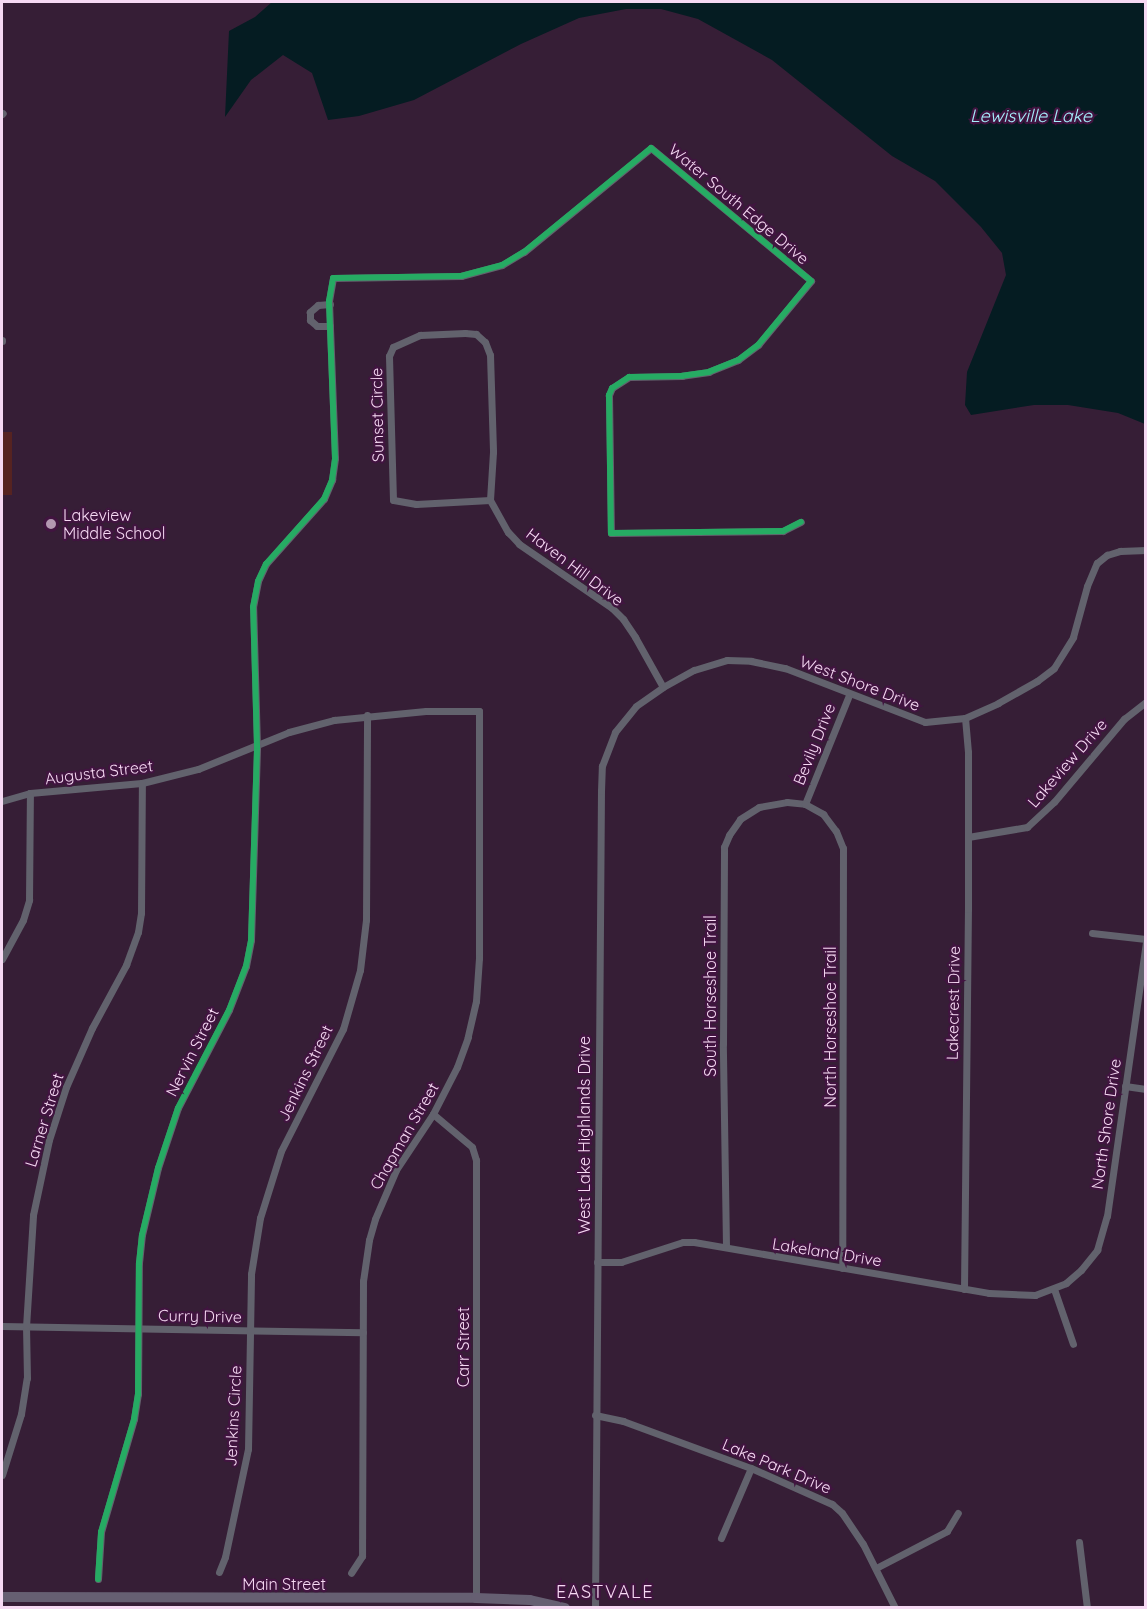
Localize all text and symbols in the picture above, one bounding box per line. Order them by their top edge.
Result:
water label: Lewisville Lake [970,105,1092,127]
street label: Water South Edge Drive [665,140,813,268]
street label: Sunset Circle [367,368,387,462]
place label: Lakeview Middle School [63,505,165,543]
marker: Lakeview Middle School [44,517,58,531]
street label: Haven Hill Drive [522,524,628,610]
street label: West Shore Drive [797,651,923,715]
street label: Bevily Drive [789,700,839,788]
street label: Lakeview Drive [1023,715,1111,811]
street label: Augusta Street [44,756,154,788]
street label: South Horseshoe Trail [700,915,720,1077]
street label: North Horseshoe Trail [820,946,840,1108]
street label: Lakecrest Drive [942,946,964,1060]
street label: Nervin Street [161,1004,223,1100]
street label: Jenkins Street [274,1022,336,1124]
street label: West Lake Highlands Drive [574,1036,594,1234]
street label: North Shore Drive [1087,1057,1125,1191]
street label: Larner Street [21,1071,67,1169]
street label: Chapman Street [366,1079,442,1193]
street label: Lakeland Drive [771,1234,883,1270]
street label: Curry Drive [158,1306,242,1326]
street label: Carr Street [453,1307,473,1387]
street label: Jenkins Circle [221,1365,245,1467]
street label: Lake Park Drive [720,1434,834,1498]
street label: Main Street [242,1574,326,1594]
district label: EASTVALE [556,1581,654,1603]

